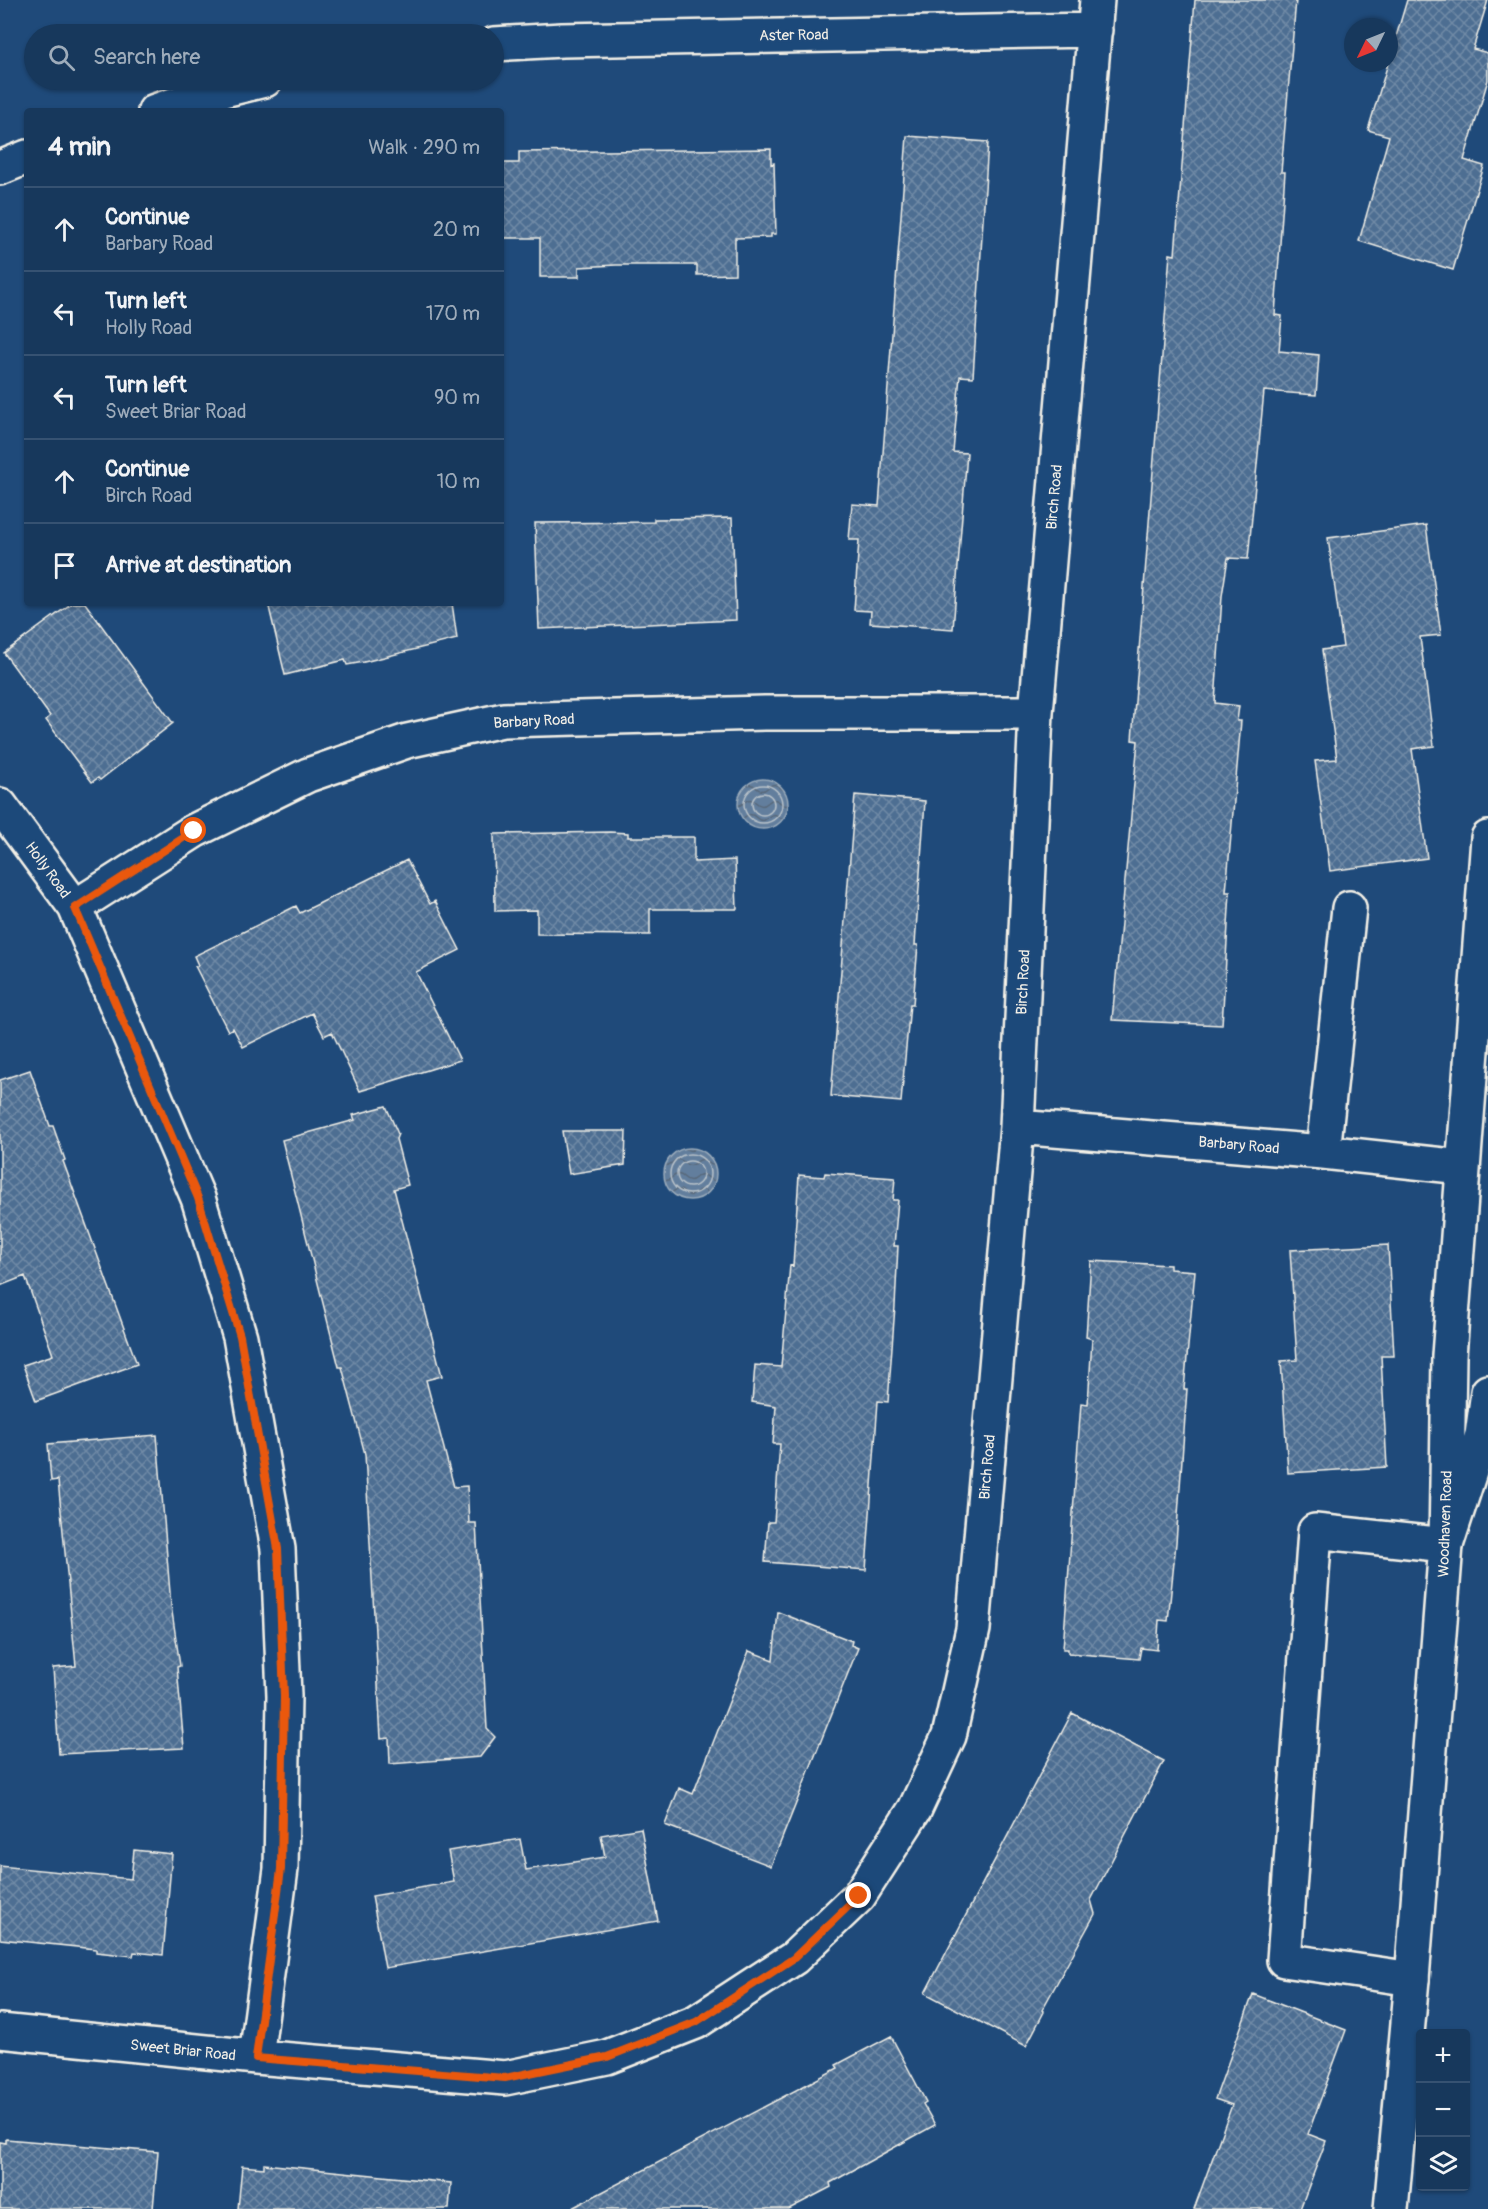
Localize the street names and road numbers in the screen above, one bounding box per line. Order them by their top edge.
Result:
street label: Aster Road [759,25,829,46]
street label: Birch Road [1042,464,1067,530]
street label: Barbary Road [493,710,575,733]
street label: Holly Road [21,838,75,902]
street label: Birch Road [1012,949,1035,1015]
street label: Barbary Road [1198,1132,1280,1159]
street label: Birch Road [975,1434,1000,1500]
street label: Woodhaven Road [1434,1470,1457,1578]
street label: Sweet Briar Road [129,2036,237,2065]

